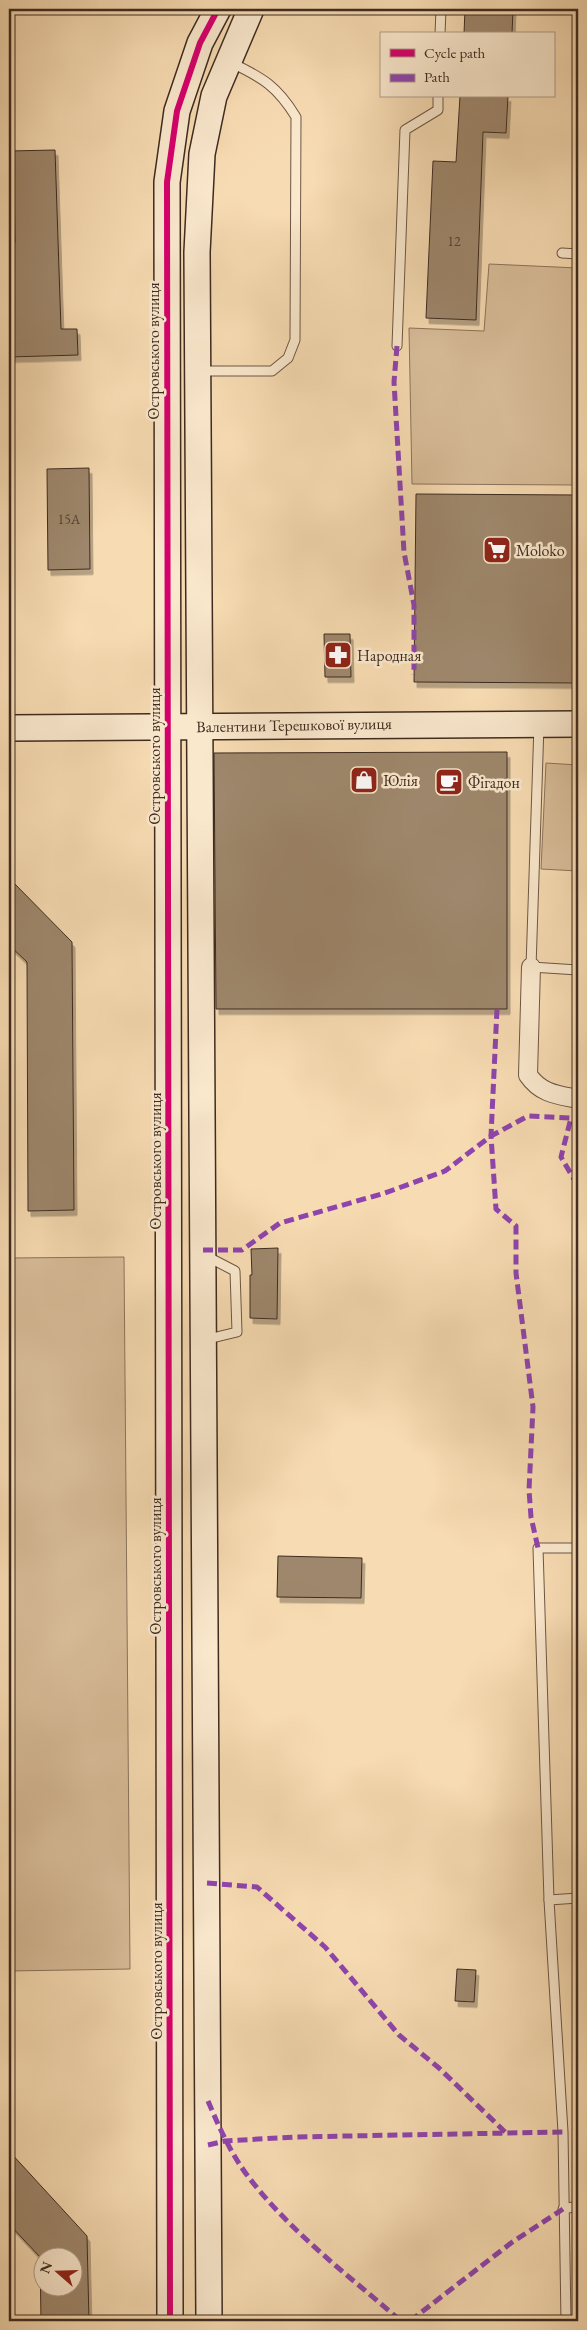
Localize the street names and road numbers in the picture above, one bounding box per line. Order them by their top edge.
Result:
street label: Островського вулиця [143,282,164,420]
street label: Островського вулиця [144,687,165,825]
street label: Валентини Терешкової вулиця [196,713,392,737]
street label: Островського вулиця [145,1092,166,1230]
street label: Островського вулиця [145,1497,166,1635]
street label: Островського вулиця [146,1902,167,2040]

